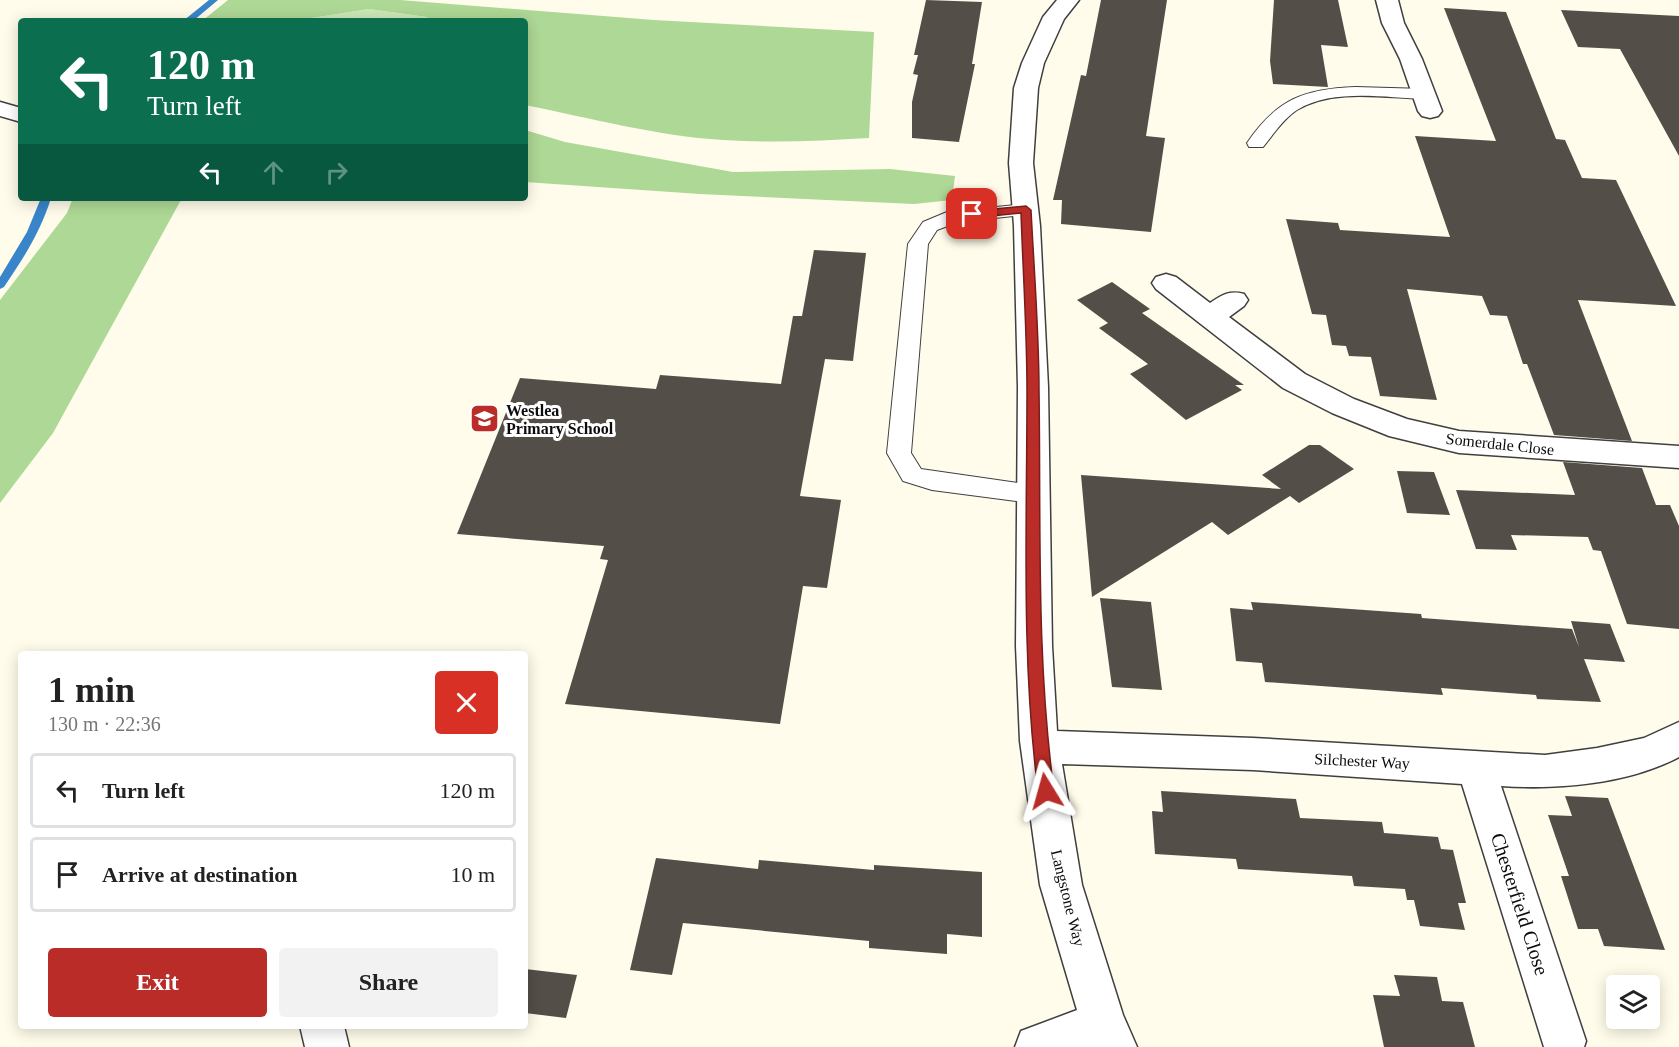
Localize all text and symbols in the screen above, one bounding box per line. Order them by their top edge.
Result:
icon: left [48,42,126,120]
text: 120 m [147,42,256,88]
text: Turn left [147,91,241,121]
icon: left [194,156,227,189]
icon: ahead [257,156,290,189]
icon: right [320,156,353,189]
pin [946,188,997,239]
icon: arrive [955,197,988,230]
place label: Westlea Primary School [506,402,614,438]
school or university icon: Westlea Primary School [469,403,501,435]
street label: Somerdale Close [1445,430,1555,458]
text: 1 min [48,670,135,710]
button: close [435,671,498,734]
text: 130 m · 22:36 [48,713,161,735]
street label: Silchester Way [1314,750,1410,773]
position arrow [1014,759,1078,823]
icon: left [51,774,84,807]
text: Turn left [102,778,185,803]
text: 120 m [439,778,495,803]
street label: Chesterfield Close [1487,830,1553,978]
street label: Langstone Way [1047,848,1088,948]
icon: arrive [51,858,84,891]
text: Arrive at destination [102,862,298,887]
text: 10 m [450,862,495,887]
button: Exit [48,948,267,1017]
button: Share [279,948,498,1017]
map controls [1606,975,1660,1029]
button: layers [1606,975,1660,1029]

